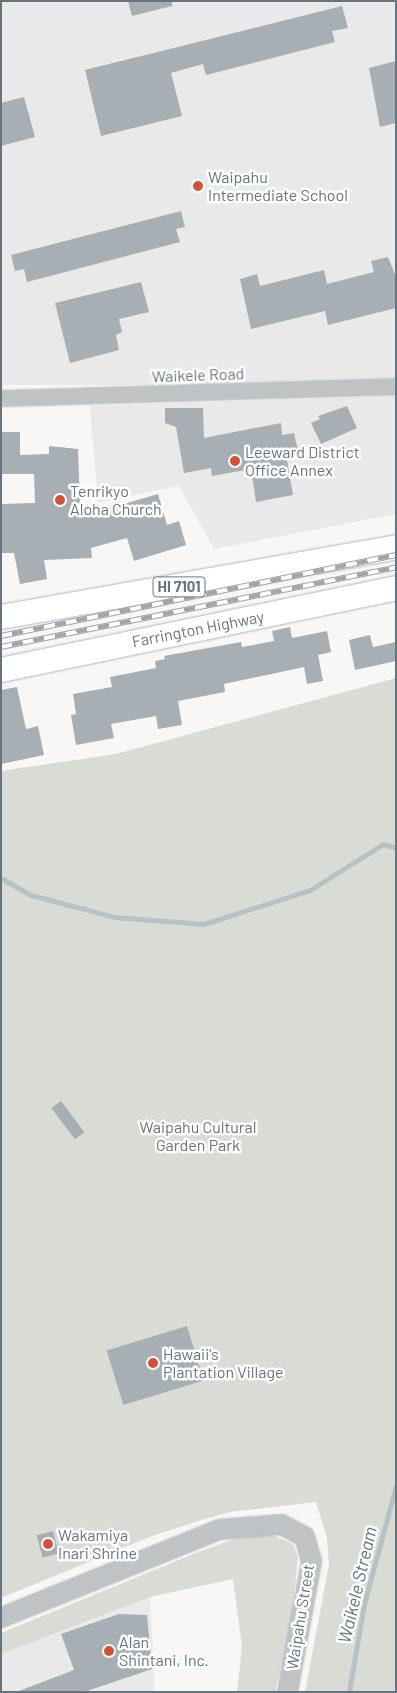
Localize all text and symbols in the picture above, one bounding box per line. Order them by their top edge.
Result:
place label: Waipahu Intermediate School [208,167,348,205]
marker: Waipahu Intermediate School [192,180,204,192]
street label: Waikele Road [151,364,245,386]
place label: Leeward District Office Annex [245,442,360,480]
marker: Leeward District Office Annex [229,455,241,467]
place label: Tenrikyo Aloha Church [70,481,162,519]
marker: Tenrikyo Aloha Church [54,494,66,506]
road number: HI 7101 [152,574,206,600]
street label: Farrington Highway [130,607,266,651]
park label: Waipahu Cultural Garden Park [140,1117,256,1155]
place label: Hawaii's Plantation Village [163,1344,283,1382]
marker: Hawaii's Plantation Village [147,1357,159,1369]
place label: Wakamiya Inari Shrine [58,1525,137,1563]
water label: Waikele Stream [333,1525,381,1645]
marker: Wakamiya Inari Shrine [42,1538,54,1550]
street label: Waipahu Street [282,1563,318,1671]
place label: Alan Shintani, Inc. [119,1632,209,1670]
marker: Alan Shintani, Inc. [103,1645,115,1657]

